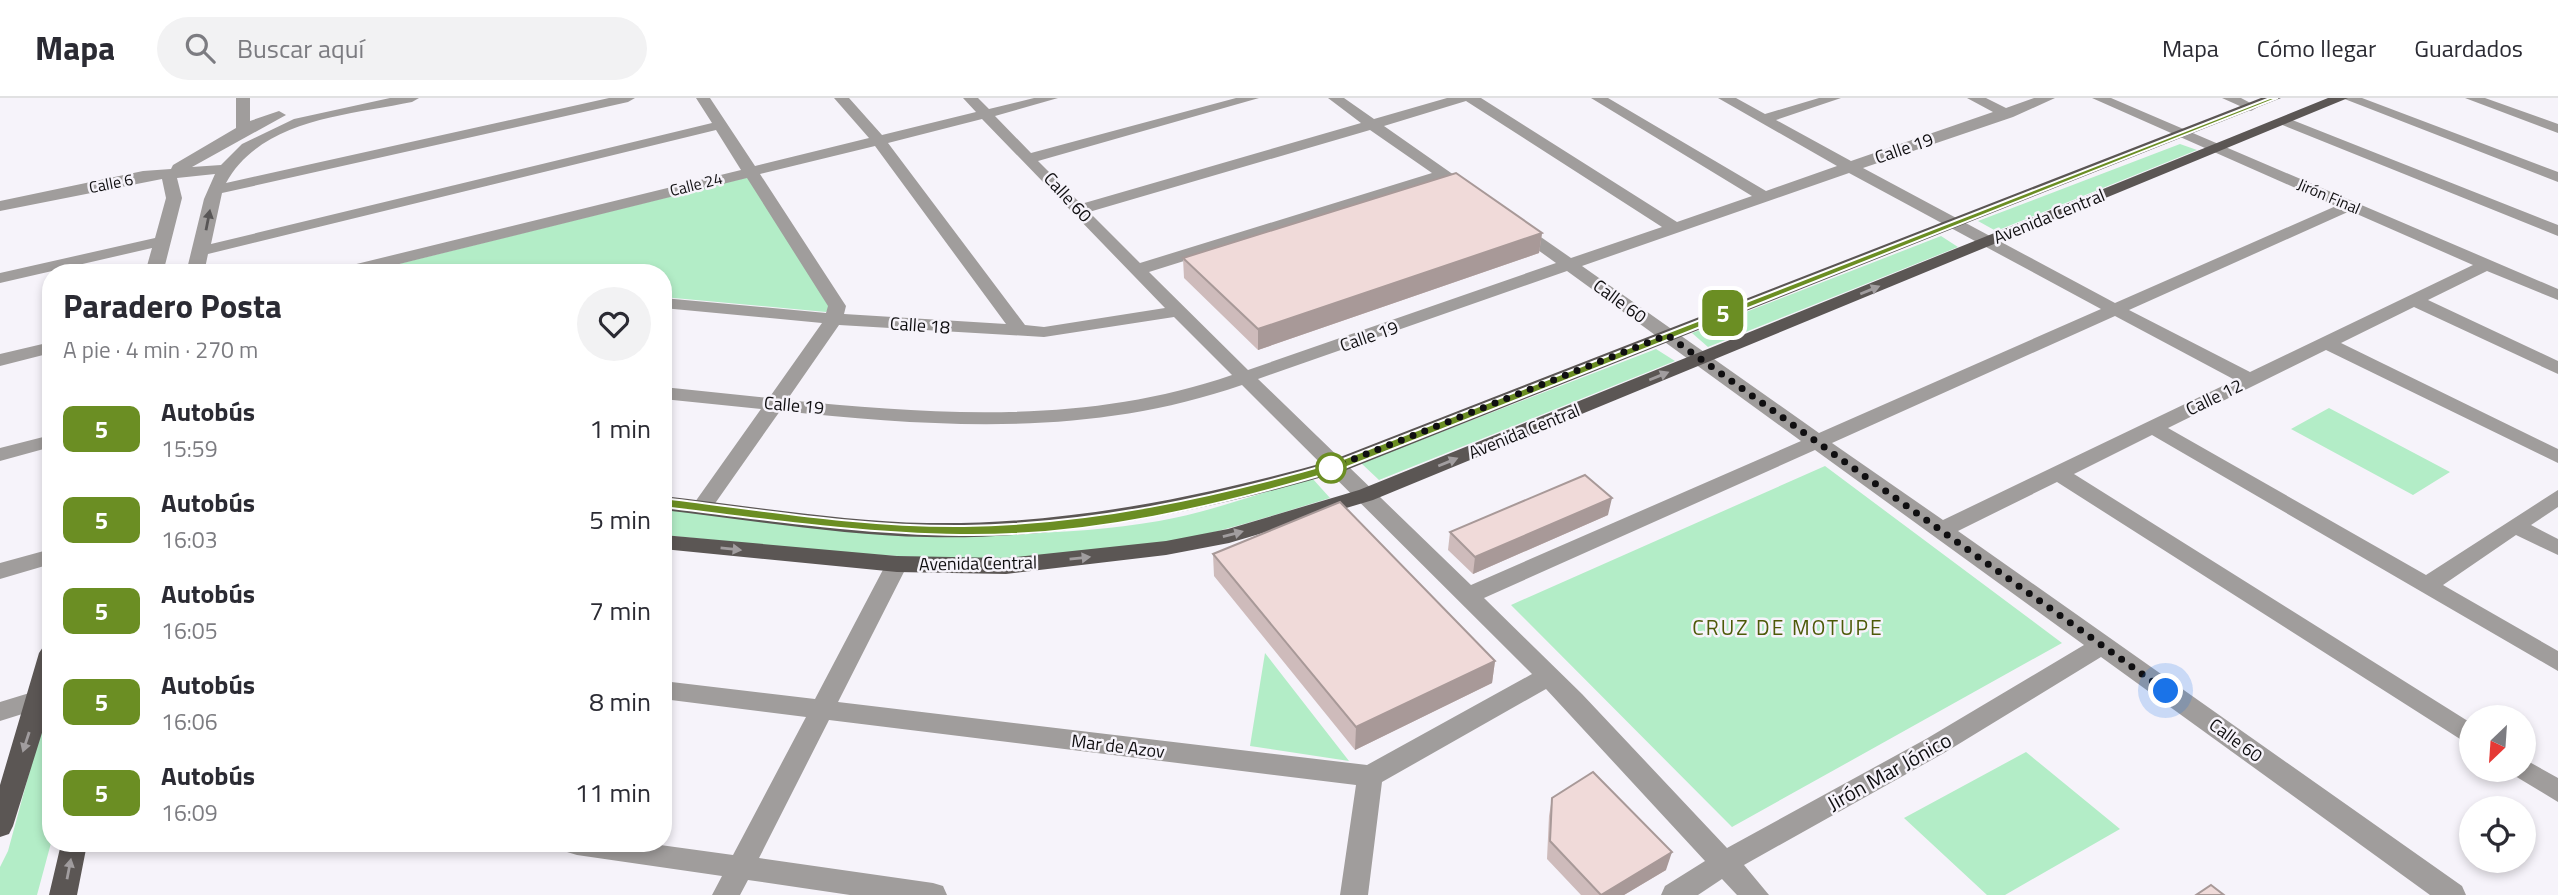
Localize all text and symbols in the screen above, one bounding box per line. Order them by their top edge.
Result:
search box [157,17,647,80]
text: Mapa [35,23,115,73]
icon: search [181,29,219,67]
text: Buscar aquí [237,29,364,68]
text: Mapa [2162,30,2219,66]
text: Cómo llegar [2257,30,2376,66]
text: Guardados [2414,30,2523,66]
street label: Calle 19 [1871,125,1937,171]
street label: Calle 24 [667,166,725,202]
street label: Calle 60 [1038,166,1098,228]
street label: Calle 6 [87,167,135,199]
street label: Jirón Final [2294,172,2364,220]
street label: Avenida Central [1989,181,2109,251]
one-way arrow [203,209,214,231]
street label: Calle 60 [1588,272,1652,330]
text: Paradero Posta [63,281,282,331]
one-way arrow [1859,284,1880,295]
button: heart [577,287,651,361]
line badge: 5 [1700,290,1746,336]
text: 5 [1716,295,1730,331]
street label: Calle 18 [889,309,951,341]
street label: Calle 19 [1336,313,1402,359]
text: A pie · 4 min · 270 m [63,332,258,367]
one-way arrow [1649,370,1670,381]
street label: Calle 12 [2181,372,2247,422]
street label: Calle 19 [763,389,825,421]
text: Autobús [161,392,255,431]
street label: Avenida Central [1464,396,1584,466]
text: 1 min [589,409,651,448]
text: 5 [95,411,108,447]
text: 15:59 [161,431,218,466]
unlabelled marker [1316,453,1346,483]
one-way arrow [1438,456,1459,467]
text: Autobús [161,483,255,522]
text: 5 min [589,500,651,539]
text: 5 [95,502,108,538]
text: 16:03 [161,522,218,557]
one-way arrow [1222,528,1244,539]
one-way arrow [720,544,742,555]
street label: Avenida Central [919,548,1037,578]
one-way arrow [1069,553,1091,564]
text: Autobús [161,574,255,613]
text: 7 min [589,591,651,630]
text: 5 [95,593,108,629]
district label: CRUZ DE MOTUPE [1692,611,1884,643]
text: 16:05 [161,613,218,648]
text: Autobús [161,665,255,704]
your location [2148,673,2183,708]
text: 8 min [589,682,651,721]
text: 5 [95,684,108,720]
text: 16:06 [161,704,218,739]
north arrow [2459,705,2536,782]
map controls [2459,705,2536,873]
street label: Calle 60 [2204,711,2268,769]
street label: Jirón Mar Jónico [1821,724,1957,818]
street label: Mar de Azov [1070,727,1167,765]
one-way arrow [21,732,31,753]
text: Autobús [161,756,255,795]
text: 11 min [575,773,651,812]
text: 5 [95,775,108,811]
text: 16:09 [161,795,218,830]
button: locate [2459,796,2536,873]
one-way arrow [63,858,74,880]

